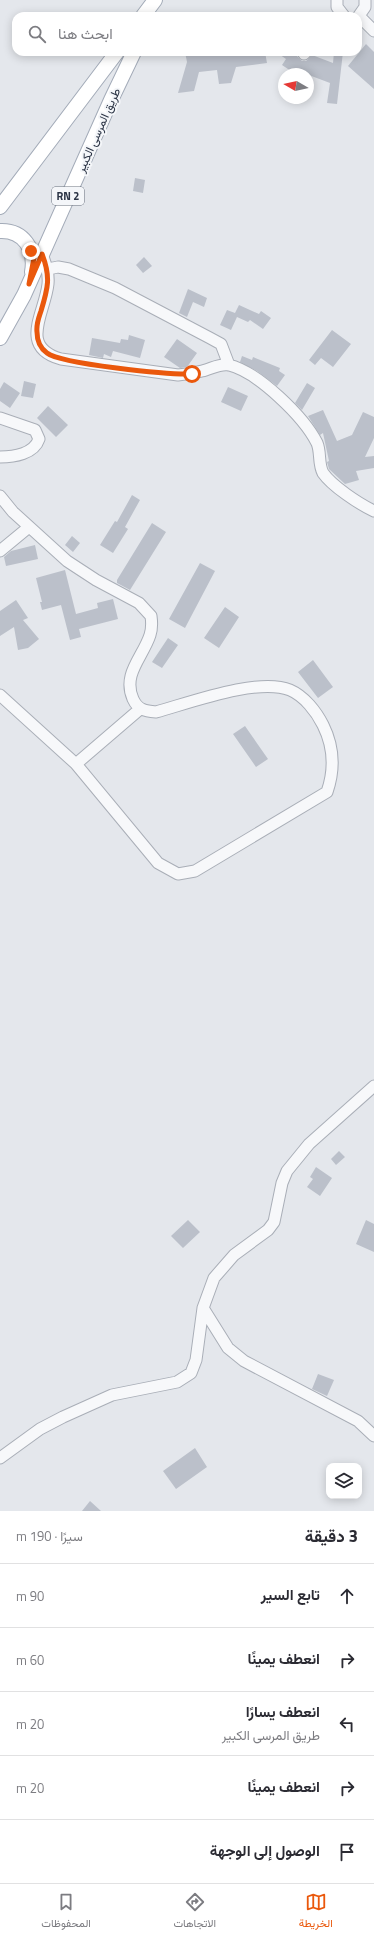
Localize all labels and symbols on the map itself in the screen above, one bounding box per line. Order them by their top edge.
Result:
north arrow [278,68,314,104]
street label: طريق المرسى الكبير [70,85,125,176]
road number: RN 2 [52,187,84,205]
route end [22,242,40,260]
route start [183,365,201,383]

